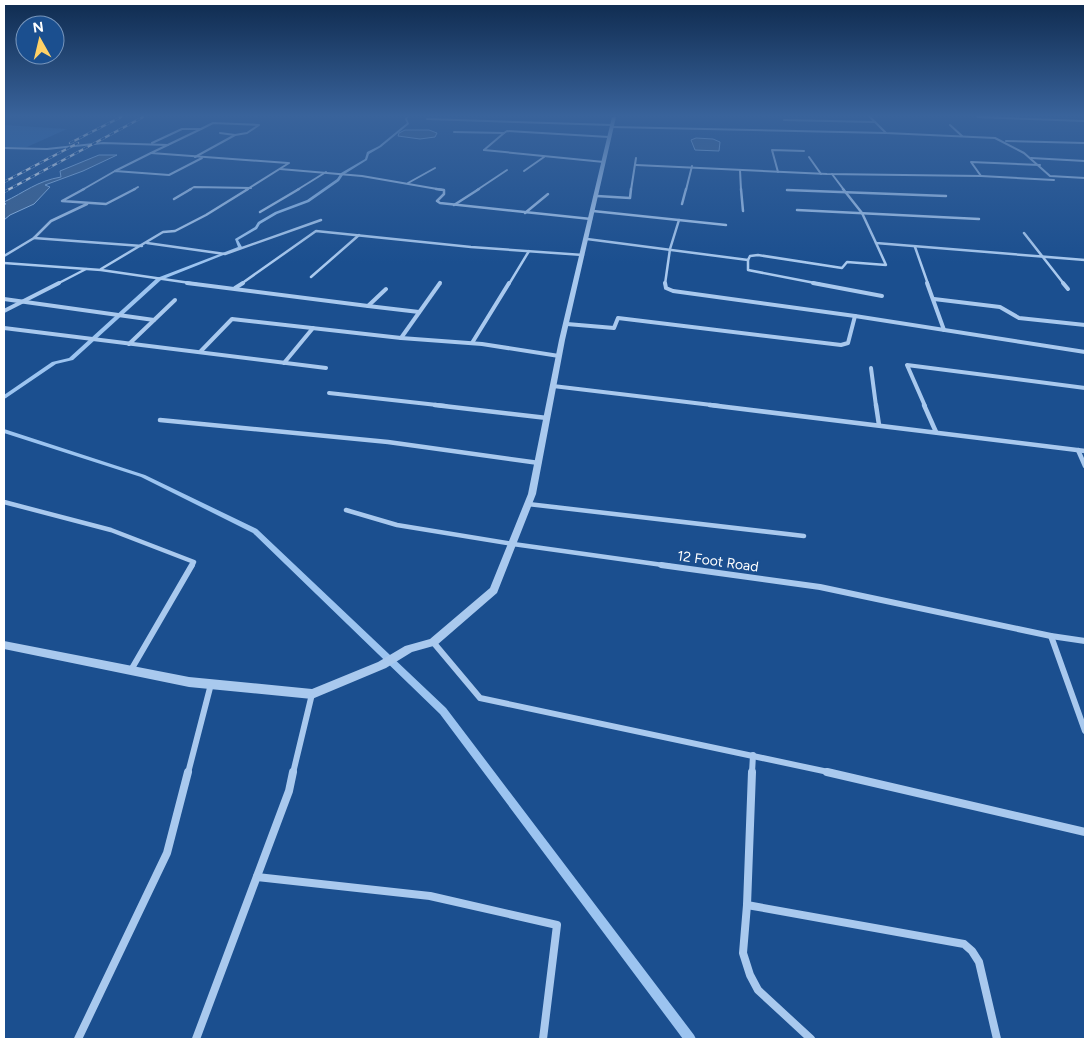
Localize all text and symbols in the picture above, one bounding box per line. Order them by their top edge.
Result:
north arrow [15,15,65,65]
text: N [32,18,45,37]
street label: 12 Foot Road [676,547,760,576]

